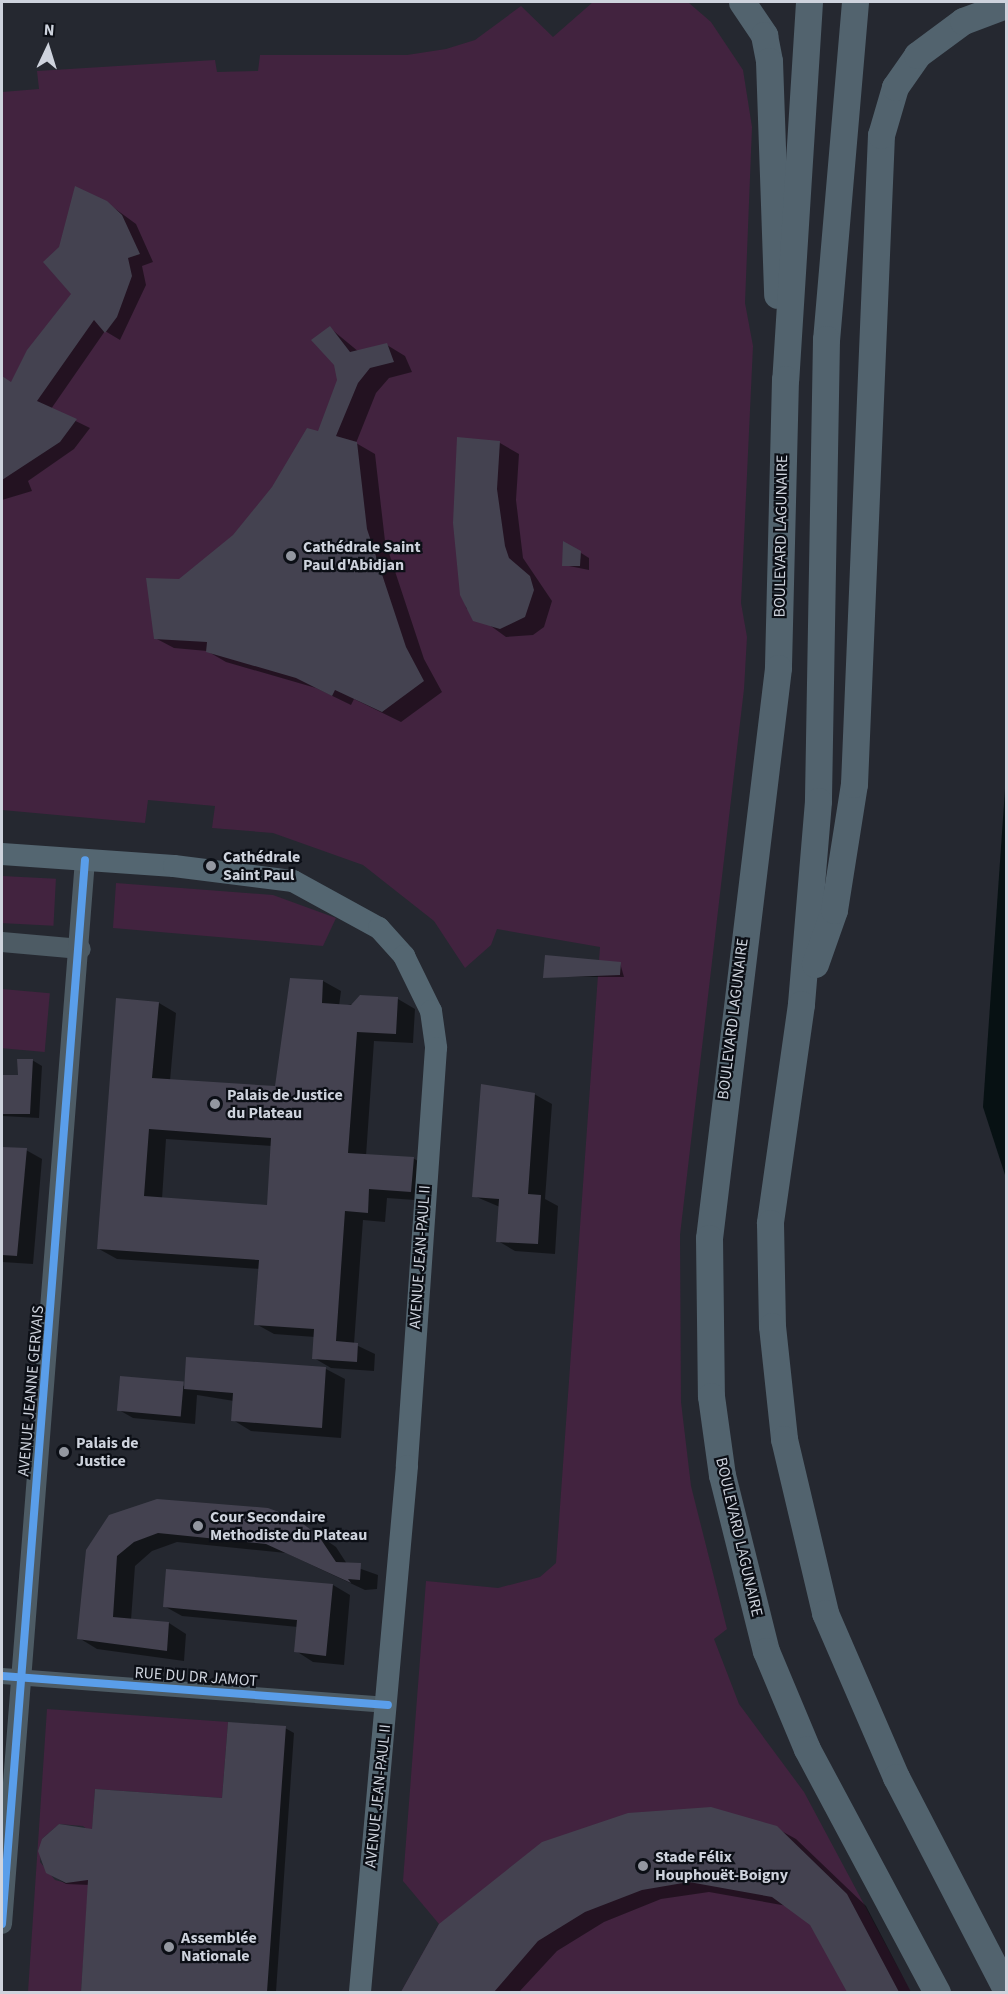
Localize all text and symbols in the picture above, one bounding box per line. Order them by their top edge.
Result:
north arrow [18,18,78,78]
text: N [43,19,55,41]
street label: BOULEVARD LAGUNAIRE [770,454,792,618]
place label: Cathédrale Saint Paul d'Abidjan [303,537,421,575]
marker: Cathédrale Saint Paul d'Abidjan [284,549,298,563]
place label: Cathédrale Saint Paul [223,847,300,885]
marker: Cathédrale Saint Paul [204,859,218,873]
street label: BOULEVARD LAGUNAIRE [714,937,752,1101]
place label: Palais de Justice du Plateau [227,1085,343,1123]
marker: Palais de Justice du Plateau [208,1097,222,1111]
street label: AVENUE JEAN-PAUL II [405,1184,435,1330]
street label: AVENUE JEANNE GERVAIS [14,1305,48,1477]
place label: Palais de Justice [76,1433,139,1471]
marker: Palais de Justice [57,1445,71,1459]
street label: BOULEVARD LAGUNAIRE [711,1456,767,1618]
place label: Cour Secondaire Methodiste du Plateau [210,1507,367,1545]
marker: Cour Secondaire Methodiste du Plateau [191,1519,205,1533]
street label: RUE DU DR JAMOT [134,1663,258,1691]
street label: AVENUE JEAN-PAUL II [361,1723,395,1869]
place label: Stade Félix Houphouët-Boigny [655,1847,788,1885]
marker: Stade Félix Houphouët-Boigny [636,1859,650,1873]
place label: Assemblée Nationale [181,1928,257,1966]
marker: Assemblée Nationale [162,1940,176,1954]

